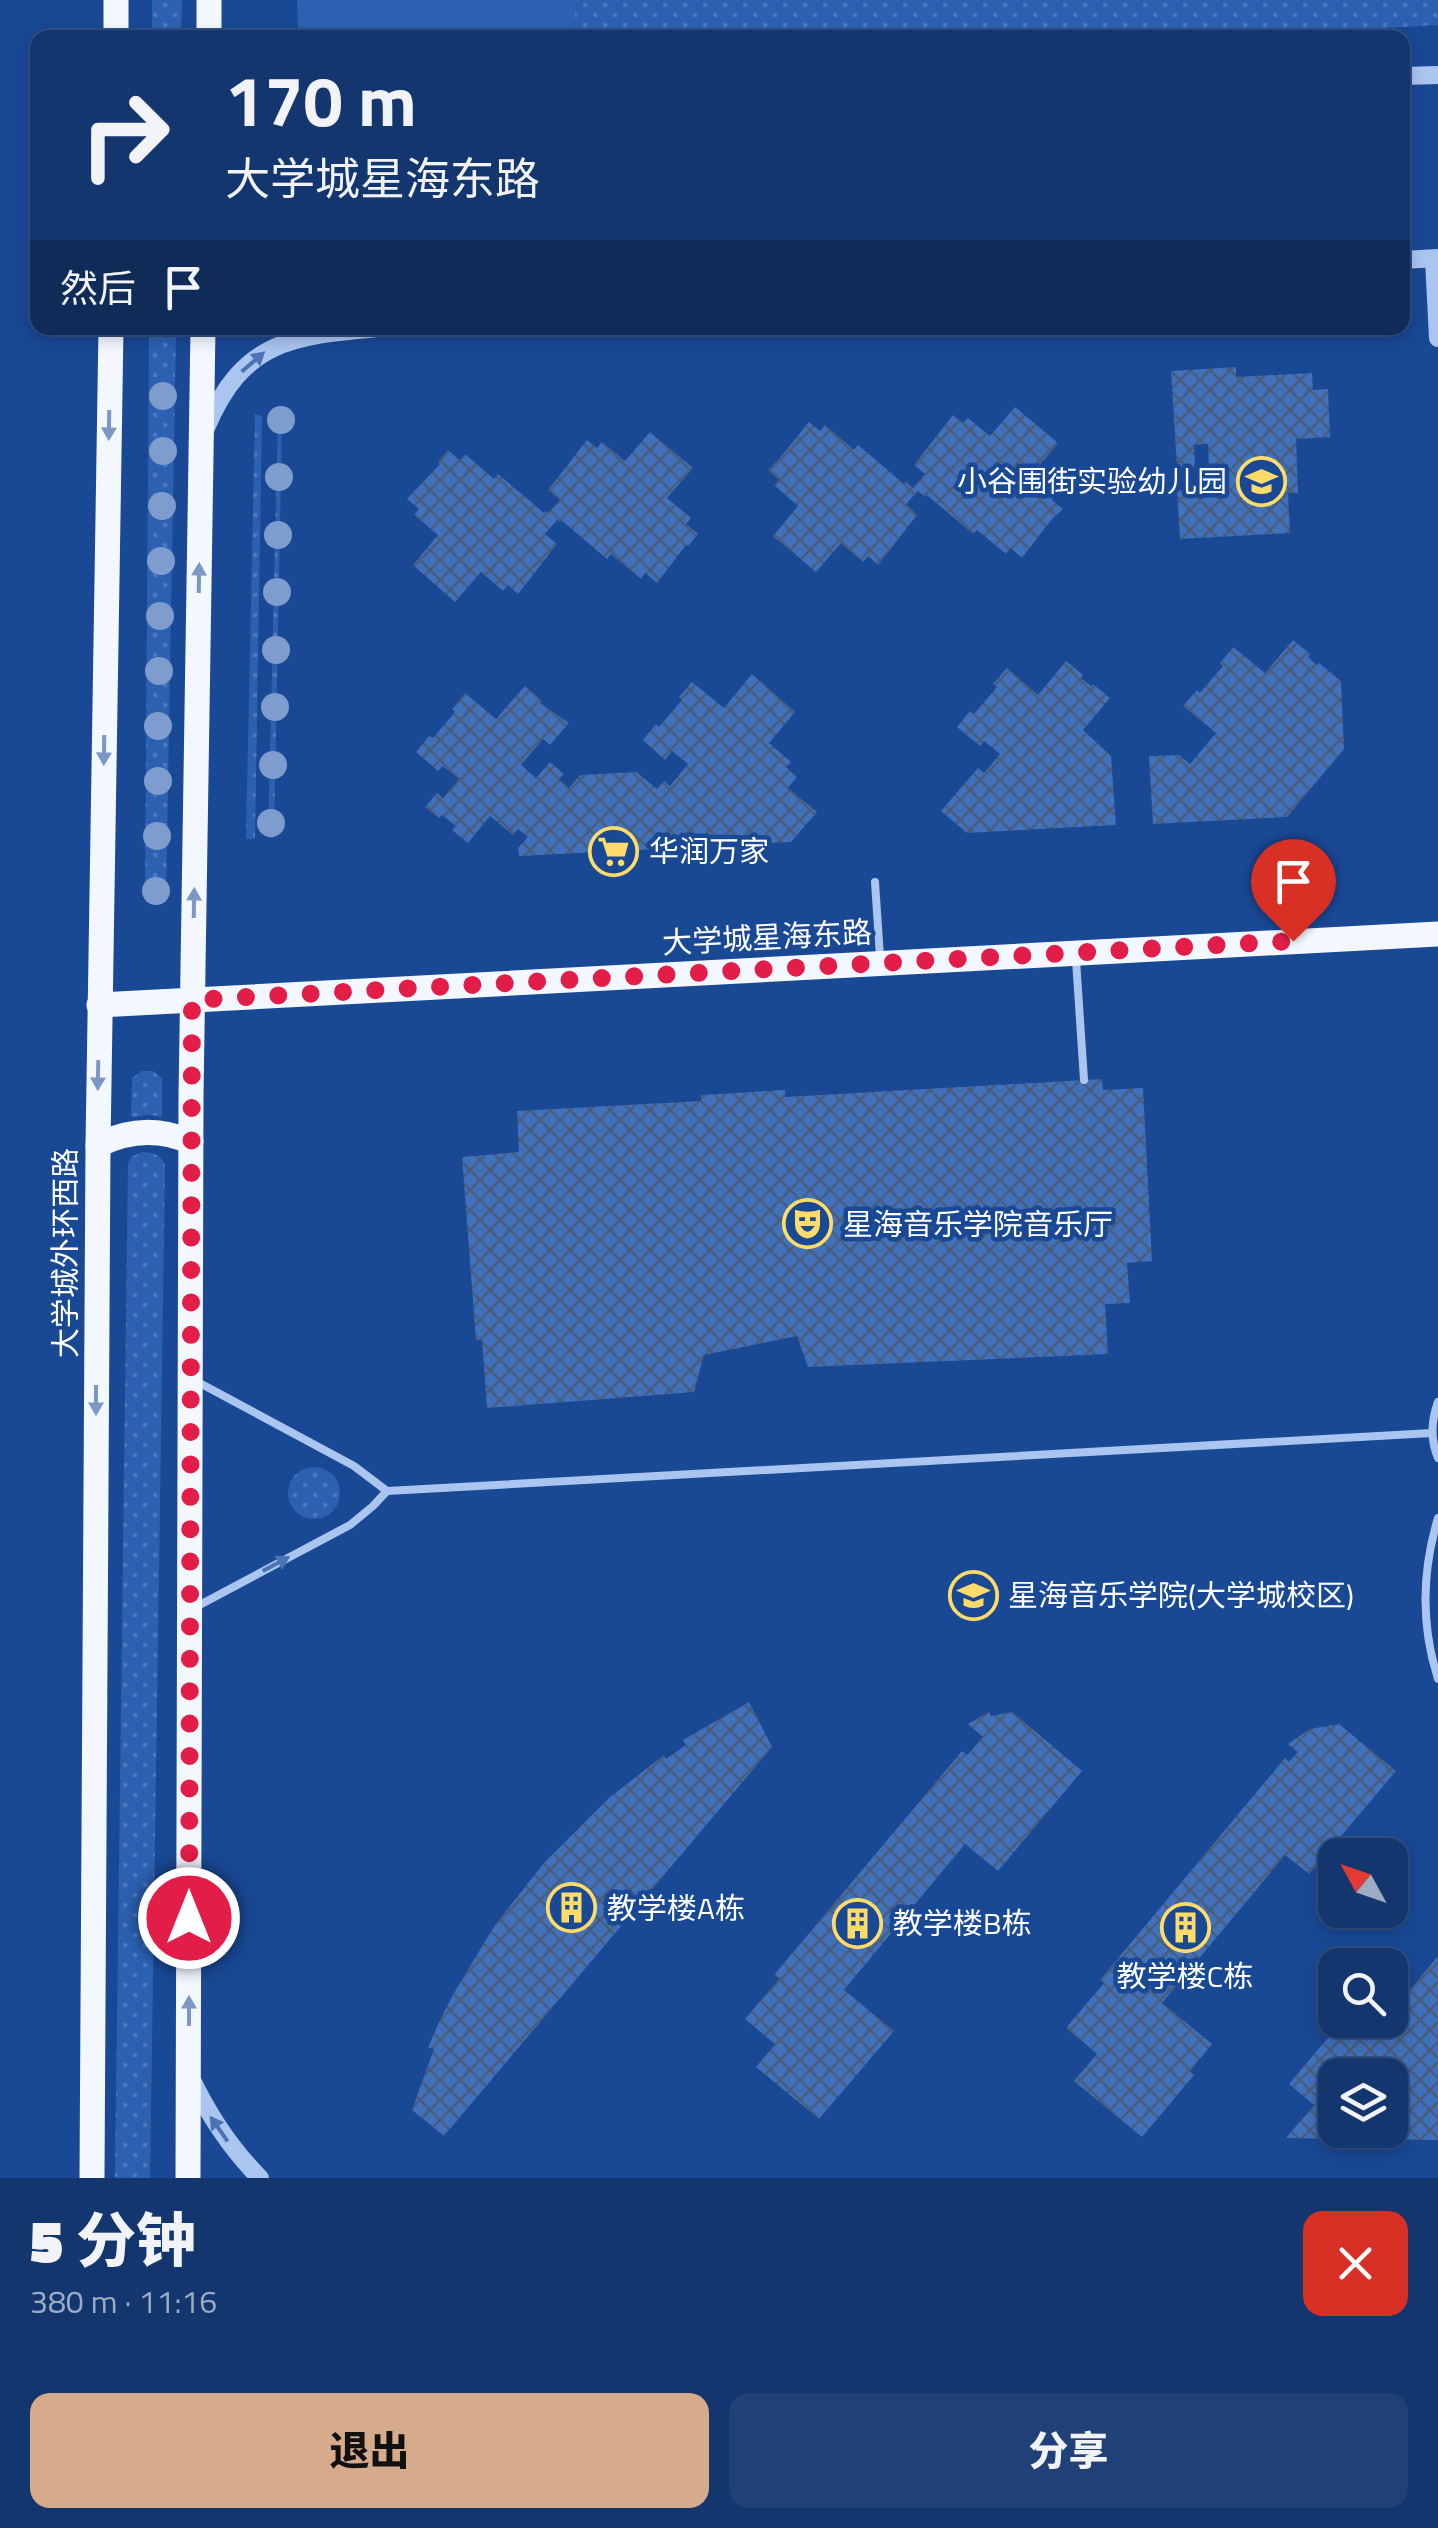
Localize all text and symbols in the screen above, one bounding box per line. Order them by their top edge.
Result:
text: 170 m [225,47,417,153]
icon: right [60,70,190,200]
text: 大学城星海东路 [225,144,540,212]
text: 然后 [60,259,136,317]
icon: arrive [156,260,211,315]
one-way arrow [240,351,265,373]
one-way arrow [101,409,117,441]
school or university icon: 小谷围街实验幼儿园 [1236,455,1288,507]
place label: 小谷围街实验幼儿园 [957,458,1227,504]
one-way arrow [191,561,207,593]
one-way arrow [95,734,111,766]
supermarket icon: 华润万家 [588,825,640,877]
place label: 华润万家 [649,828,769,874]
pin [1251,839,1336,942]
icon: arrive [1266,854,1321,909]
one-way arrow [186,886,202,918]
street label: 大学城星海东路 [661,909,873,965]
one-way arrow [90,1059,106,1091]
street label: 大学城外环西路 [42,1148,88,1358]
theatre icon: 星海音乐学院音乐厅 [782,1198,834,1250]
place label: 星海音乐学院音乐厅 [843,1201,1113,1247]
one-way arrow [88,1384,104,1416]
one-way arrow [261,1556,290,1573]
school or university icon: 星海音乐学院(大学城校区) [947,1569,999,1621]
place label: 星海音乐学院(大学城校区) [1008,1572,1354,1618]
north arrow [1318,1838,1408,1928]
map controls [1318,1838,1408,2148]
position arrow [137,1866,241,1970]
building icon: 教学楼A栋 [546,1882,598,1934]
place label: 教学楼A栋 [607,1885,745,1931]
building icon: 教学楼B栋 [832,1897,884,1949]
place label: 教学楼B栋 [893,1900,1031,1946]
building icon: 教学楼C栋 [1159,1901,1211,1953]
button: search [1318,1948,1408,2038]
place label: 教学楼C栋 [1117,1953,1253,1999]
one-way arrow [181,1994,197,2026]
button: layers [1318,2058,1408,2148]
one-way arrow [210,2115,229,2142]
text: 5 分钟 [30,2194,196,2285]
button: close [1303,2211,1408,2316]
text: 380 m · 11:16 [30,2277,217,2325]
button: 退出 [30,2393,709,2508]
button: 分享 [729,2393,1408,2508]

